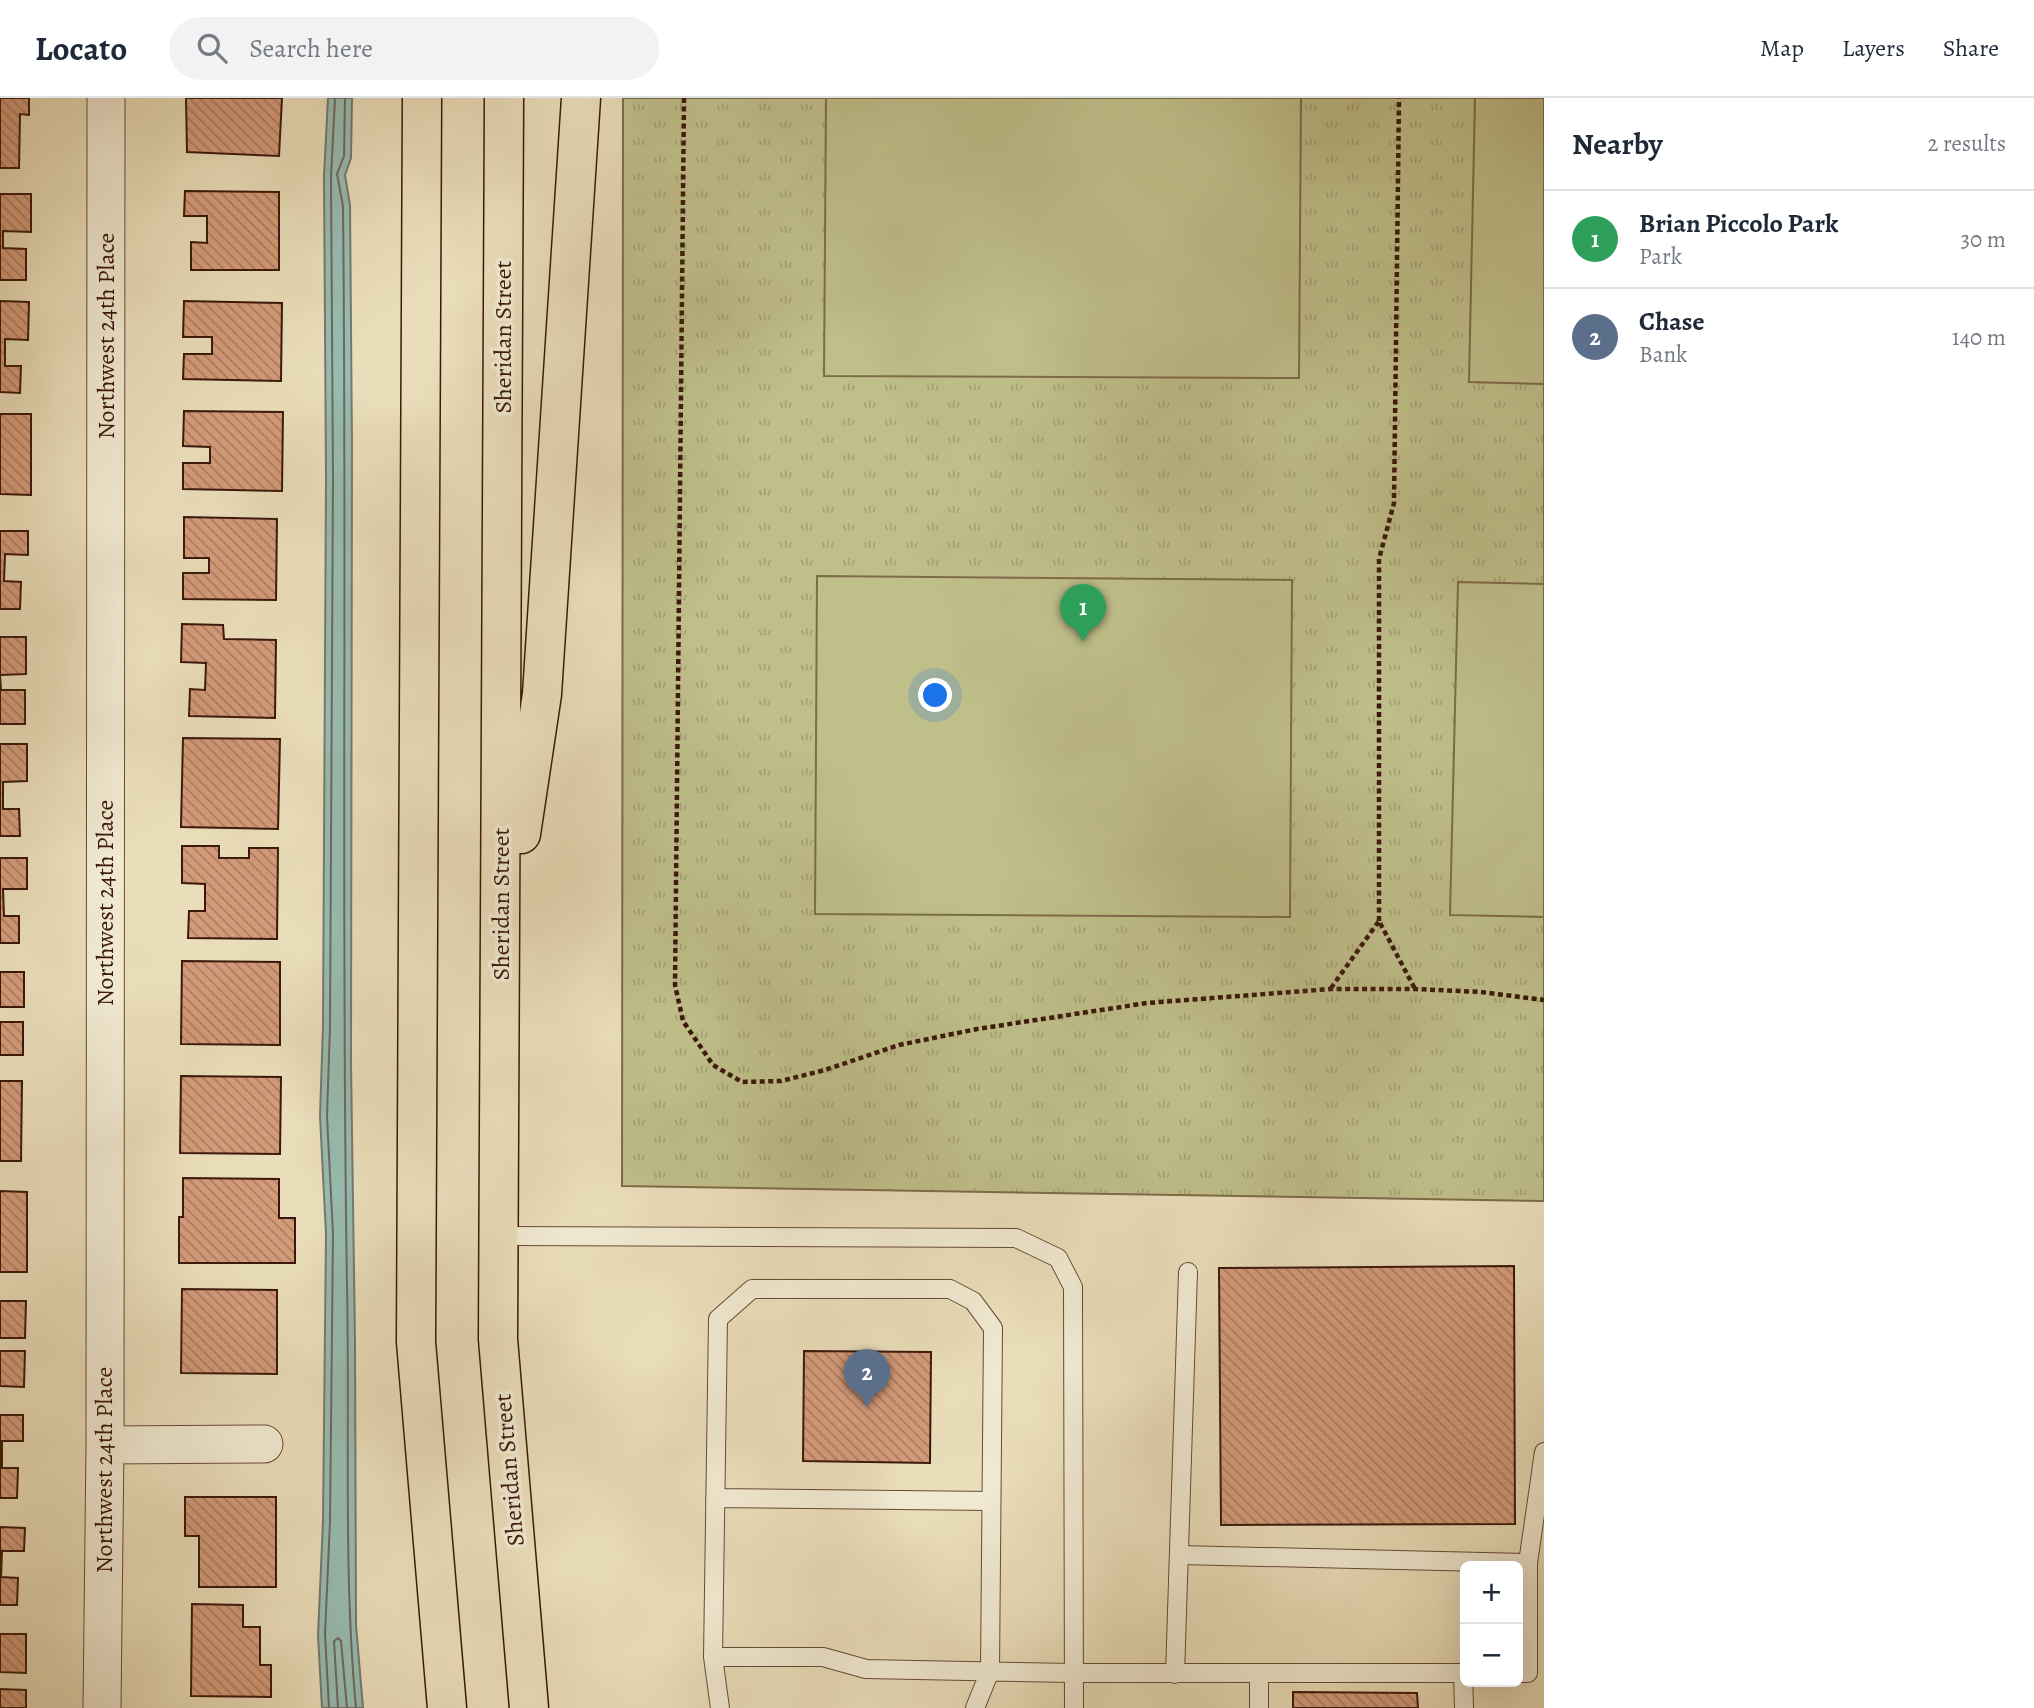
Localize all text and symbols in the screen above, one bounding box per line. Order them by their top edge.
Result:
search box [169,17,659,80]
text: Locato [35,26,127,71]
icon: search [193,29,231,67]
text: Search here [249,31,373,66]
text: Map [1760,32,1804,64]
text: Layers [1842,32,1905,64]
text: Share [1943,32,1999,64]
text: Nearby [1572,124,1663,164]
text: 2 results [1928,128,2006,159]
text: Brian Piccolo Park [1639,206,1838,241]
text: 1 [1591,224,1599,255]
text: 30 m [1960,224,2006,255]
street label: Northwest 24th Place [90,233,122,439]
text: Park [1639,241,1682,272]
street label: Sheridan Street [487,260,519,414]
text: Chase [1639,304,1704,339]
text: 2 [1589,322,1601,353]
text: 140 m [1952,322,2006,353]
text: Bank [1639,339,1687,370]
pin: 1 [1060,584,1106,642]
your location [918,678,952,712]
street label: Northwest 24th Place [89,800,121,1006]
street label: Sheridan Street [485,827,517,981]
pin: 2 [844,1349,890,1407]
street label: Northwest 24th Place [88,1367,120,1573]
street label: Sheridan Street [486,1392,532,1548]
map controls [1460,1561,1523,1687]
button: + [1460,1561,1523,1624]
button: − [1460,1624,1523,1687]

